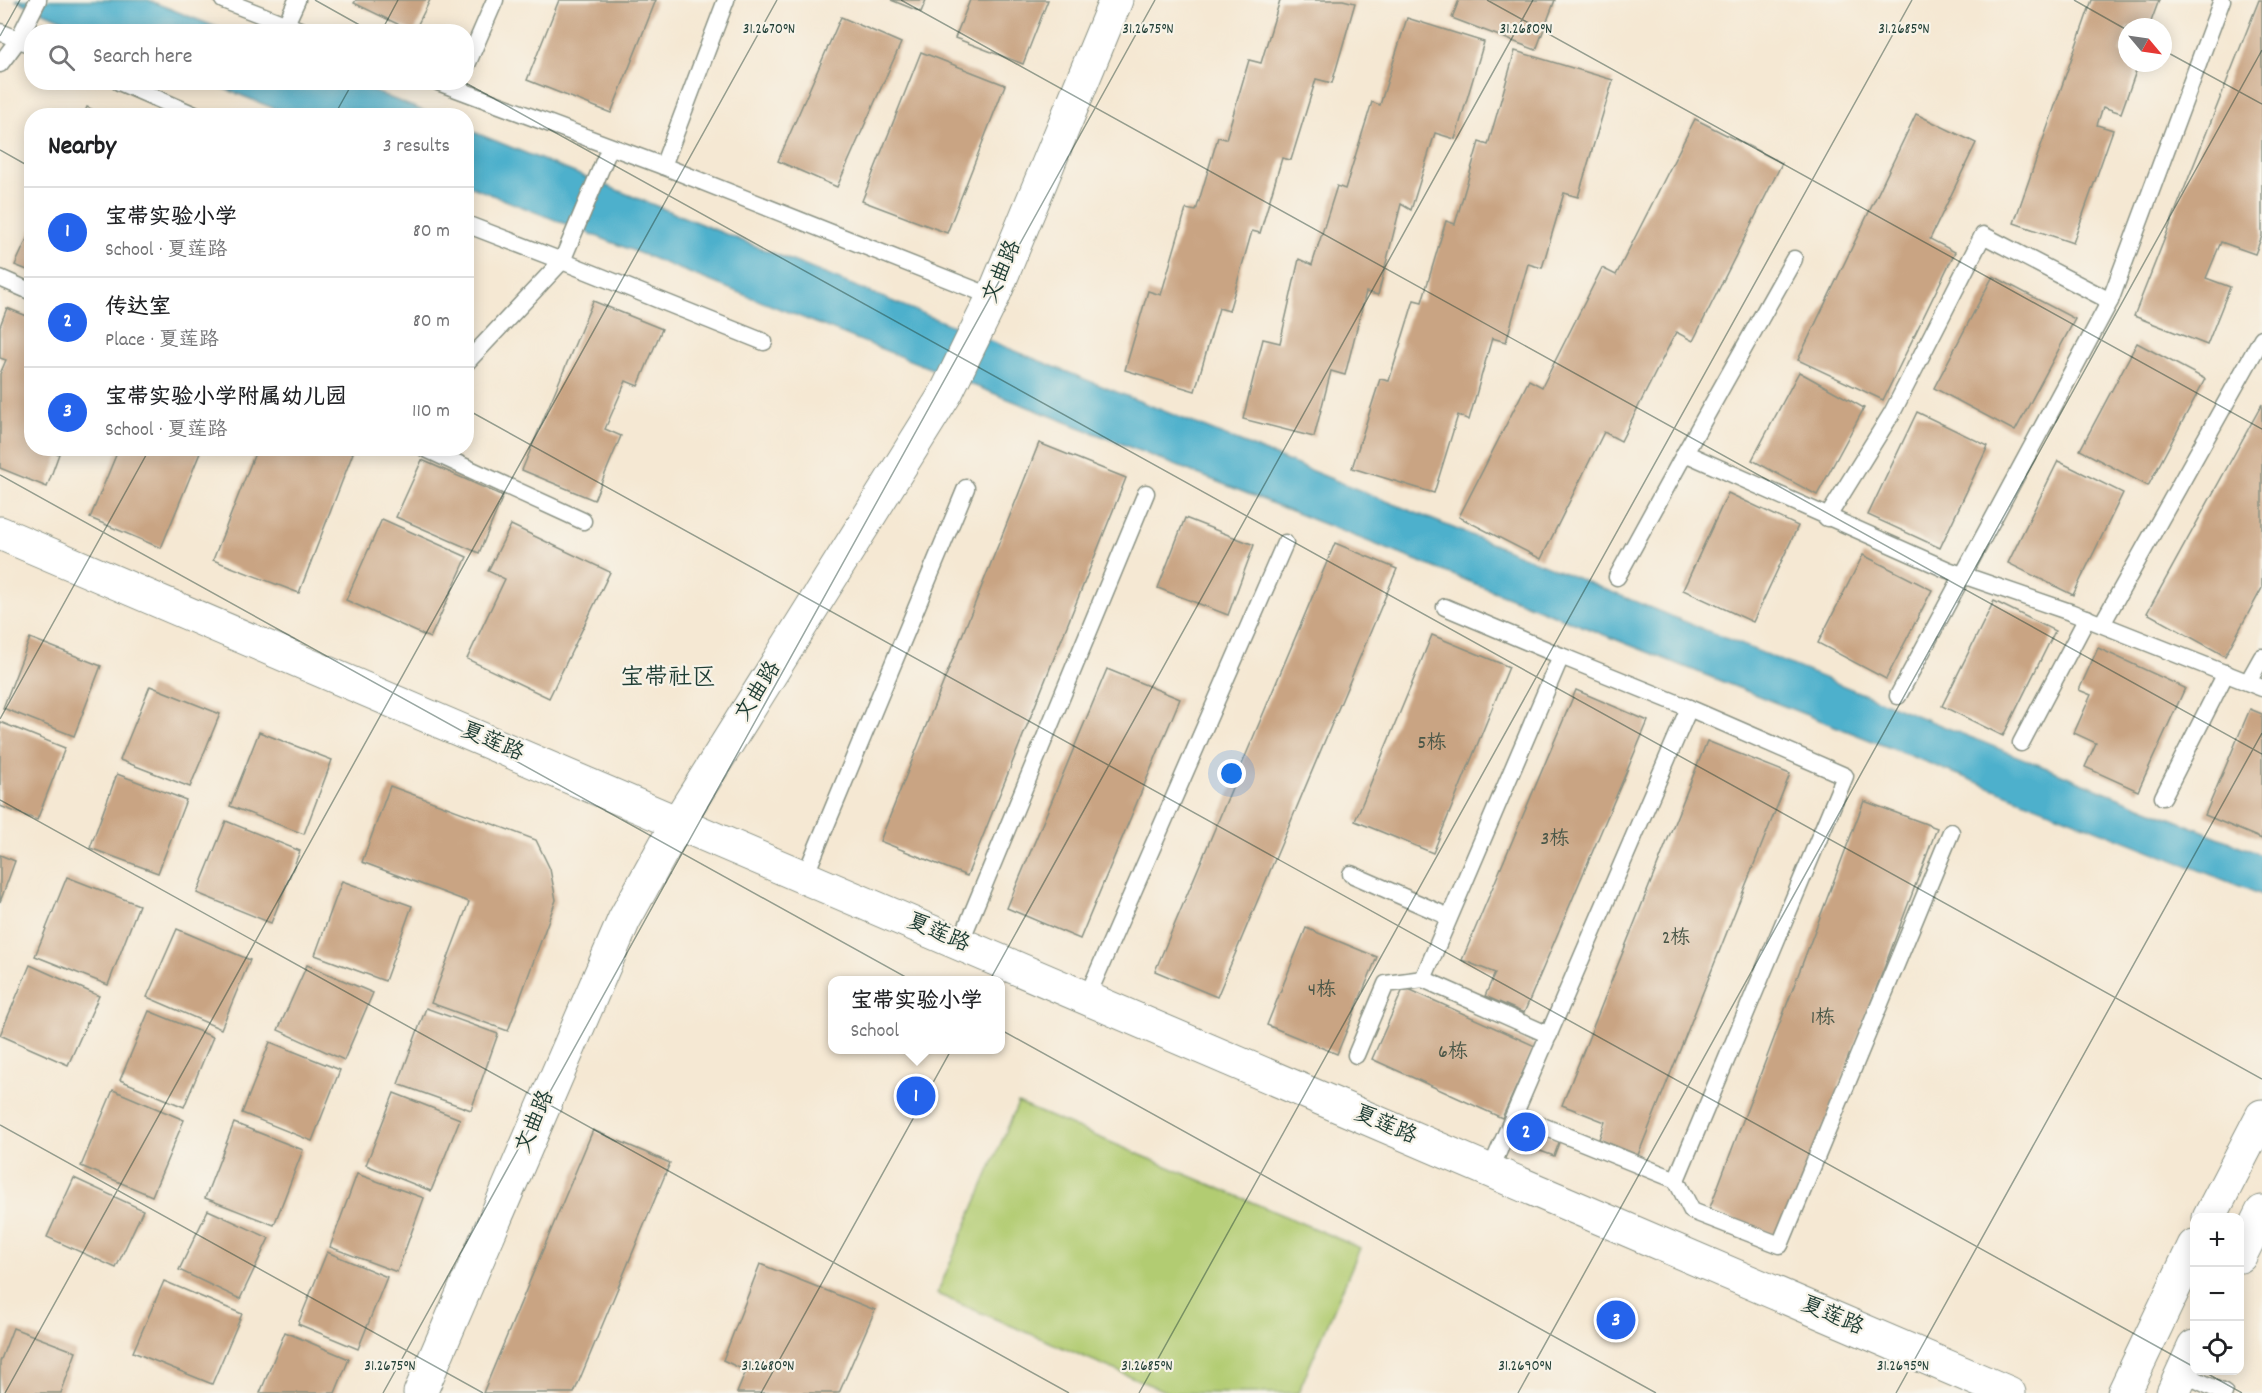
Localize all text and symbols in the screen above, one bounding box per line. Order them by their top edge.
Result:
north arrow [2118,18,2172,72]
text: 31.2670°N [743,19,795,41]
text: 31.2675°N [1122,19,1174,41]
text: 31.2680°N [1500,19,1552,41]
text: 31.2685°N [1878,19,1930,41]
search box [24,24,474,90]
icon: search [45,41,78,74]
text: Search here [93,42,192,73]
text: Nearby [48,129,116,166]
text: 3 results [383,133,450,161]
text: 宝带实验小学 [105,203,237,234]
text: 1 [65,218,70,246]
text: 80 m [413,218,450,246]
street label: 文曲路 [976,236,1030,308]
text: School · 夏莲路 [105,237,227,265]
text: 传达室 [105,293,171,324]
text: 2 [63,308,72,336]
text: 80 m [413,308,450,336]
text: Place · 夏莲路 [105,327,219,355]
text: 宝带实验小学附属幼儿园 [105,383,347,414]
text: 3 [63,398,72,426]
text: 110 m [412,398,450,426]
text: School · 夏莲路 [105,417,227,445]
street label: 文曲路 [728,656,790,728]
district label: 宝带社区 [620,662,716,696]
street label: 夏莲路 [456,716,528,770]
house number: 5栋 [1417,730,1447,758]
your location [1217,759,1246,788]
house number: 3栋 [1541,826,1569,854]
street label: 夏莲路 [902,907,974,961]
house number: 2栋 [1662,925,1690,953]
popup [828,976,1005,1054]
house number: 4栋 [1308,977,1336,1005]
text: 宝带实验小学 [850,987,983,1018]
house number: 1栋 [1811,1005,1835,1033]
text: School [850,1018,899,1046]
house number: 6栋 [1438,1039,1468,1067]
pin: 1 [896,1074,936,1118]
street label: 文曲路 [509,1086,563,1158]
street label: 夏莲路 [1349,1099,1421,1153]
pin: 2 [1506,1110,1546,1154]
map controls [2190,1213,2244,1375]
button: + [2190,1213,2244,1267]
button: − [2190,1267,2244,1321]
street label: 夏莲路 [1796,1290,1868,1344]
pin: 3 [1596,1298,1636,1342]
button: locate [2190,1321,2244,1375]
text: 31.2675°N [364,1356,416,1378]
text: 31.2680°N [742,1356,794,1378]
text: 31.2685°N [1121,1356,1173,1378]
text: 31.2690°N [1498,1356,1552,1378]
text: 31.2695°N [1877,1356,1929,1378]

